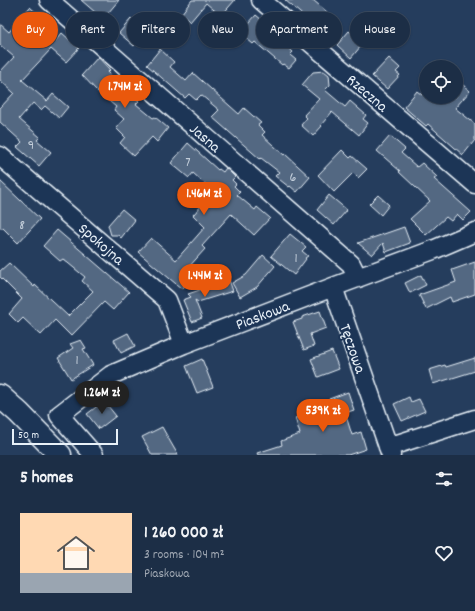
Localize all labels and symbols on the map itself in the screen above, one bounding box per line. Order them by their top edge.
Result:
street label: Rzeczna [341,69,393,119]
pin: 1.74M zł [84,75,166,109]
street label: Jasna [184,119,225,159]
house number: 9 [28,136,34,156]
house number: 7 [185,153,191,173]
house number: 6 [290,168,297,188]
pin: 1.46M zł [163,182,245,216]
house number: 8 [19,216,25,236]
street label: Spokojna [72,218,129,272]
house number: 1 [294,249,298,269]
pin: 1.44M zł [164,264,246,298]
street label: Piaskowa [233,295,294,337]
street label: Tęczowa [332,321,371,377]
house number: 1 [75,351,79,371]
pin: 1.26M zł [61,381,143,415]
pin: 539K zł [286,399,360,433]
scale bar [12,427,118,446]

